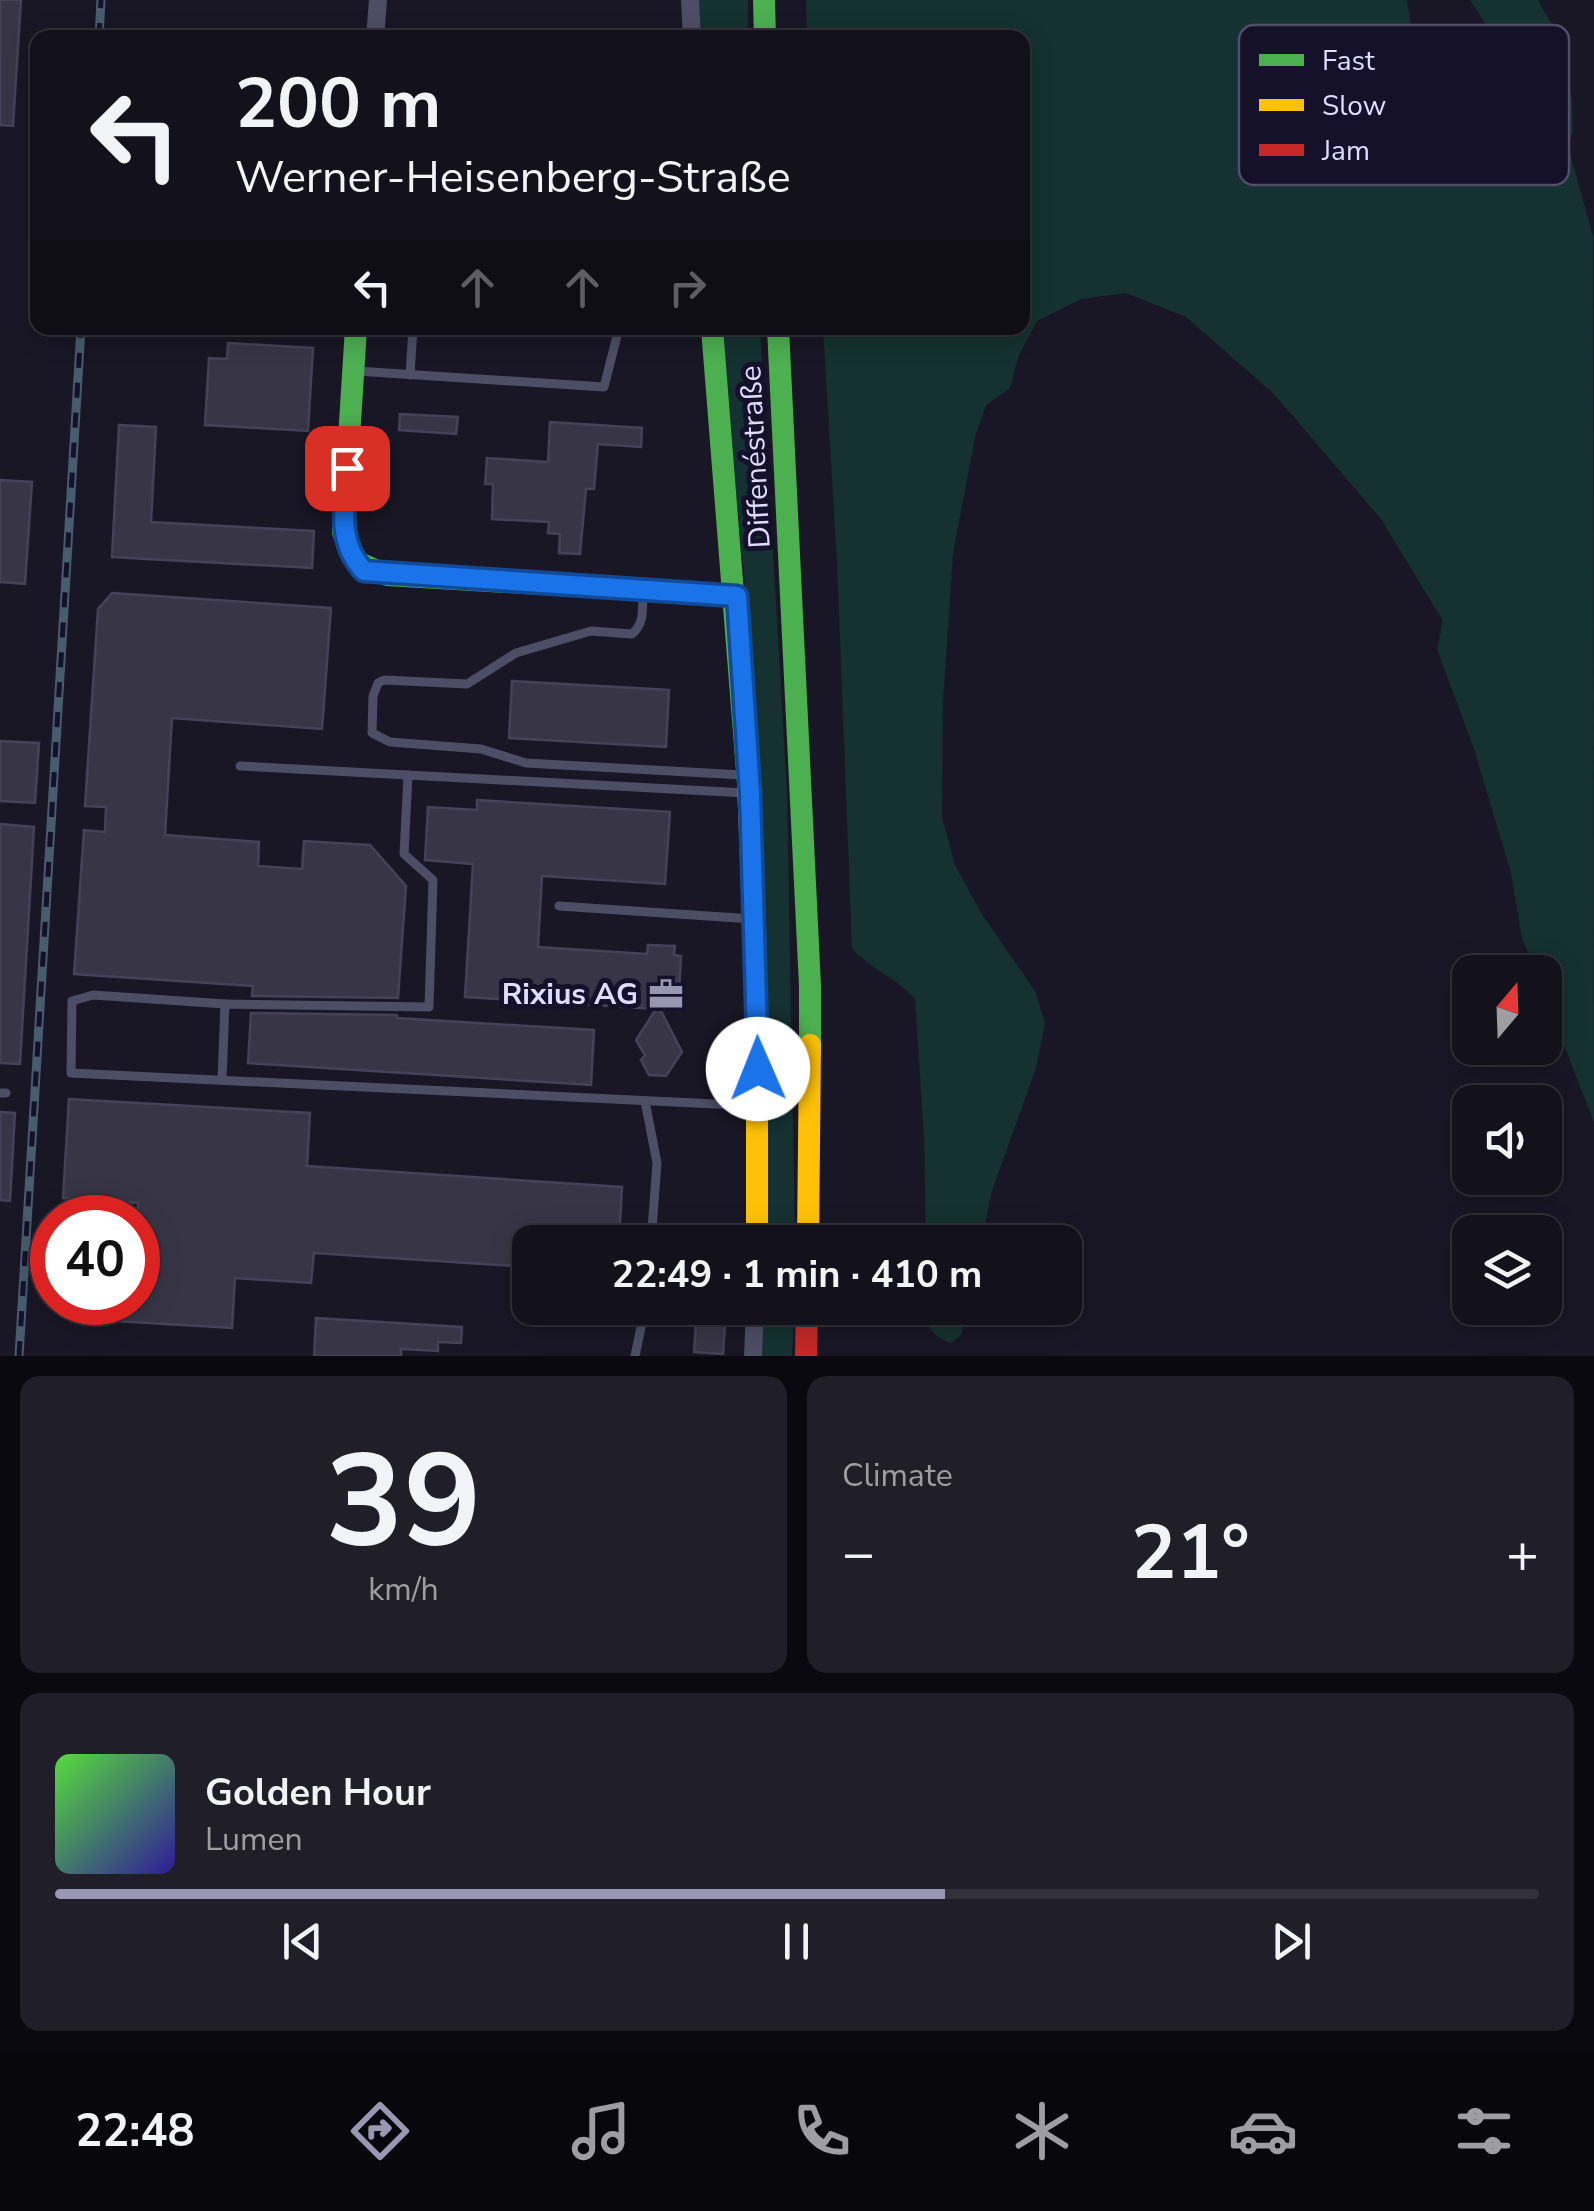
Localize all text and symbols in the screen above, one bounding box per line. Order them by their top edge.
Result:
legend [1239,25,1569,185]
text: Fast [1322,42,1375,80]
text: 200 m [235,56,441,152]
icon: left [70,70,200,200]
text: Slow [1322,87,1386,125]
text: Jam [1321,132,1370,170]
text: Werner-Heisenberg-Straße [235,147,791,208]
icon: left [345,260,400,315]
icon: ahead [450,260,505,315]
icon: ahead [555,260,610,315]
icon: right [660,260,715,315]
street label: Diffenéstraße [730,365,781,549]
pin [305,426,390,511]
icon: arrive [320,441,375,496]
north arrow [1452,955,1562,1065]
map controls [1452,955,1562,1325]
place label: Rixius AG [502,974,638,1015]
office icon: Rixius AG [647,975,685,1013]
position arrow [706,1017,810,1121]
button: sound [1452,1085,1562,1195]
speed limit sign: 40 [30,1195,160,1325]
button: layers [1452,1215,1562,1325]
text: 22:49 · 1 min · 410 m [612,1249,982,1300]
text: 39 [325,1414,482,1591]
text: Climate [842,1454,953,1497]
text: 21° [1131,1502,1250,1604]
text: − [842,1516,875,1591]
text: + [1506,1516,1539,1591]
text: km/h [368,1568,439,1611]
text: Golden Hour [205,1767,431,1818]
text: Lumen [205,1818,303,1861]
icon: previous [275,1914,330,1969]
icon: pause [769,1914,824,1969]
icon: next [1264,1914,1319,1969]
icon: directions [345,2096,415,2166]
icon: music [566,2096,636,2166]
icon: phone [787,2096,857,2166]
icon: climate [1007,2096,1077,2166]
icon: car [1228,2096,1298,2166]
icon: filters [1449,2096,1519,2166]
text: 22:48 [75,2101,195,2162]

